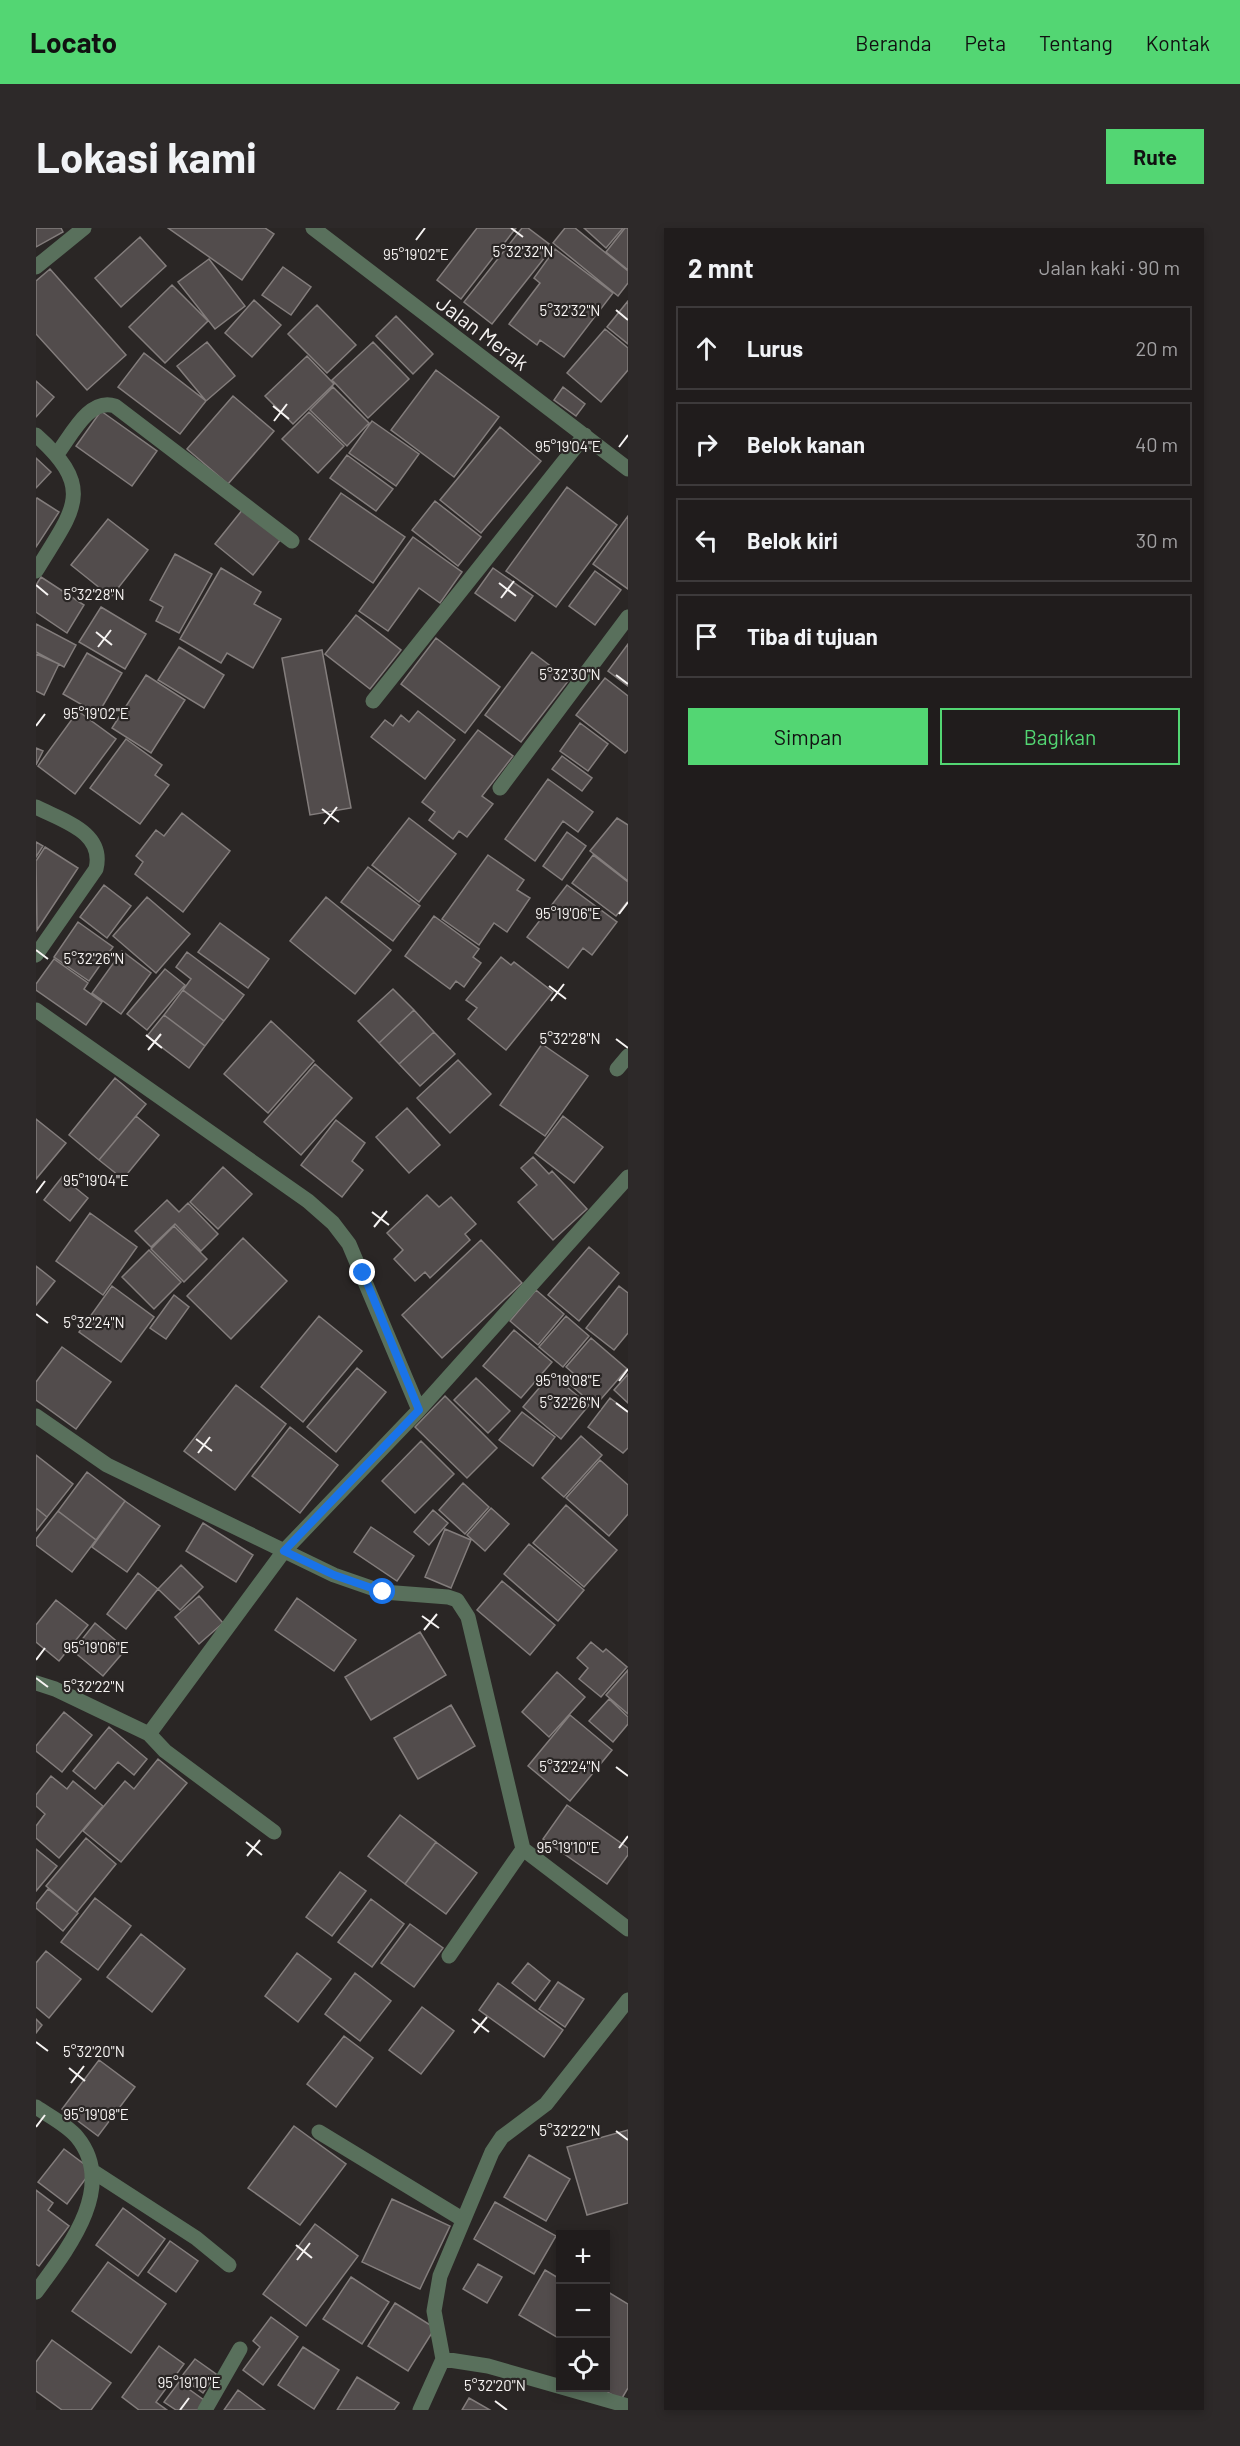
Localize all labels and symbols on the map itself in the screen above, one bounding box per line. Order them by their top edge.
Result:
text: 5°32'32"N [492,242,554,260]
text: 95°19'02"E [383,245,449,263]
street label: Jalan Merak [432,289,534,375]
text: 5°32'32"N [539,301,601,319]
text: 95°19'04"E [535,437,601,455]
text: 5°32'28"N [63,585,125,603]
text: 5°32'30"N [539,665,601,683]
text: 95°19'02"E [63,704,129,722]
text: 95°19'06"E [535,904,601,922]
text: 5°32'26"N [63,949,125,967]
text: 5°32'28"N [539,1029,601,1047]
text: 95°19'04"E [63,1171,129,1189]
route end [349,1259,375,1285]
text: 5°32'24"N [63,1313,125,1331]
text: 95°19'08"E [535,1371,601,1389]
text: 5°32'26"N [539,1393,601,1411]
route start [369,1578,395,1604]
text: 95°19'06"E [63,1638,129,1656]
text: 5°32'22"N [63,1677,125,1695]
text: 5°32'24"N [539,1757,601,1775]
text: 95°19'10"E [536,1838,600,1856]
text: 5°32'20"N [63,2042,125,2060]
text: 95°19'08"E [63,2105,129,2123]
text: 5°32'22"N [539,2121,601,2139]
text: 95°19'10"E [157,2373,221,2391]
text: 5°32'20"N [464,2376,526,2394]

